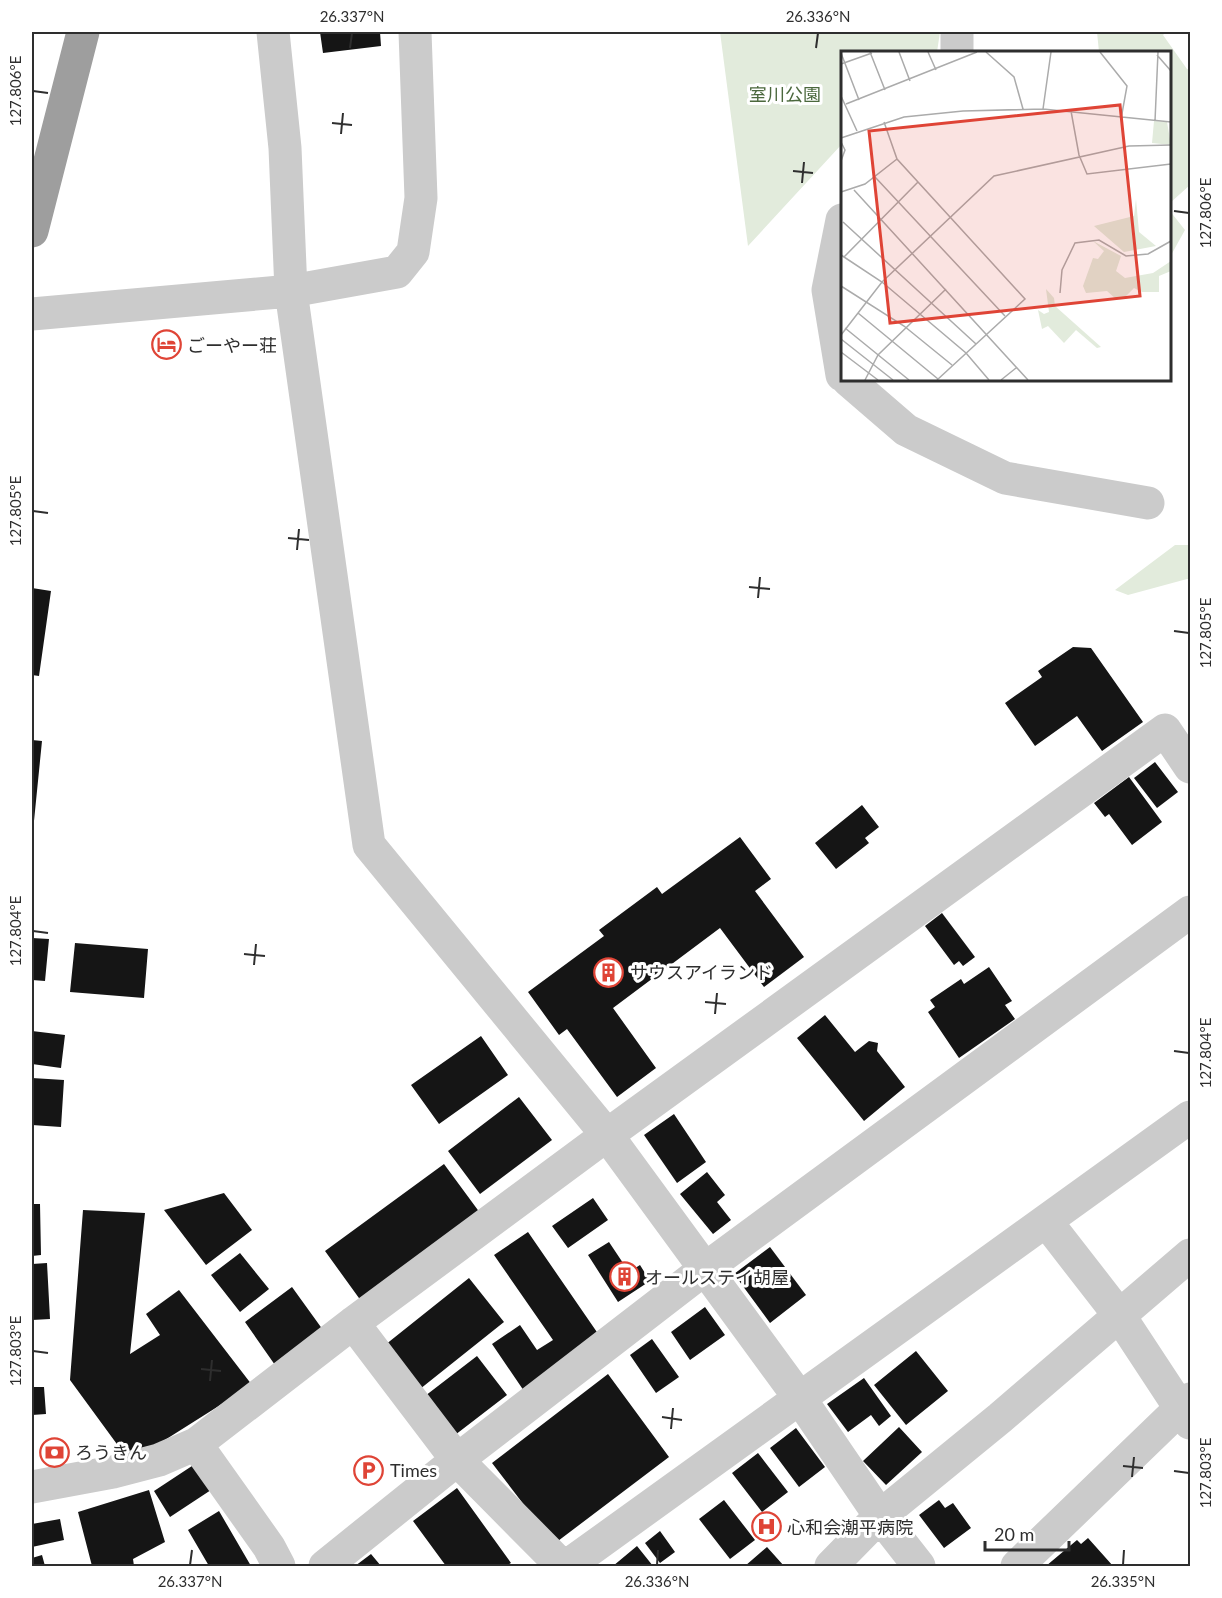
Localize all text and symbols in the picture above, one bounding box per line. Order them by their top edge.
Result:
text: 26.337°N [320,7,384,25]
text: 26.336°N [786,7,850,25]
inset map [841,51,1171,381]
text: 127.806°E [6,56,24,126]
park label: 室川公園 [749,83,821,105]
text: 127.806°E [1196,178,1214,248]
hotel icon: ごーやー荘 [150,329,182,361]
place label: ごーやー荘 [187,334,277,356]
text: 127.805°E [6,476,24,546]
text: 127.805°E [1196,598,1214,668]
text: 127.804°E [6,896,24,966]
building icon: サウスアイランド [593,956,625,988]
place label: サウスアイランド [630,961,773,983]
text: 127.804°E [1196,1018,1214,1088]
building icon: オールステイ胡屋 [608,1261,640,1293]
place label: オールステイ胡屋 [645,1266,789,1288]
text: 127.803°E [6,1316,24,1386]
bank icon: ろうきん [38,1436,70,1468]
text: 127.803°E [1196,1438,1214,1508]
place label: ろうきん [75,1441,147,1463]
parking icon: Times [353,1454,385,1486]
place label: Times [390,1459,437,1481]
hospital icon: 心和会潮平病院 [750,1511,782,1543]
scale bar [985,1514,1069,1552]
place label: 心和会潮平病院 [787,1516,913,1538]
text: 20 m [994,1523,1034,1545]
text: 26.337°N [158,1572,222,1590]
text: 26.336°N [625,1572,689,1590]
text: 26.335°N [1091,1572,1155,1590]

